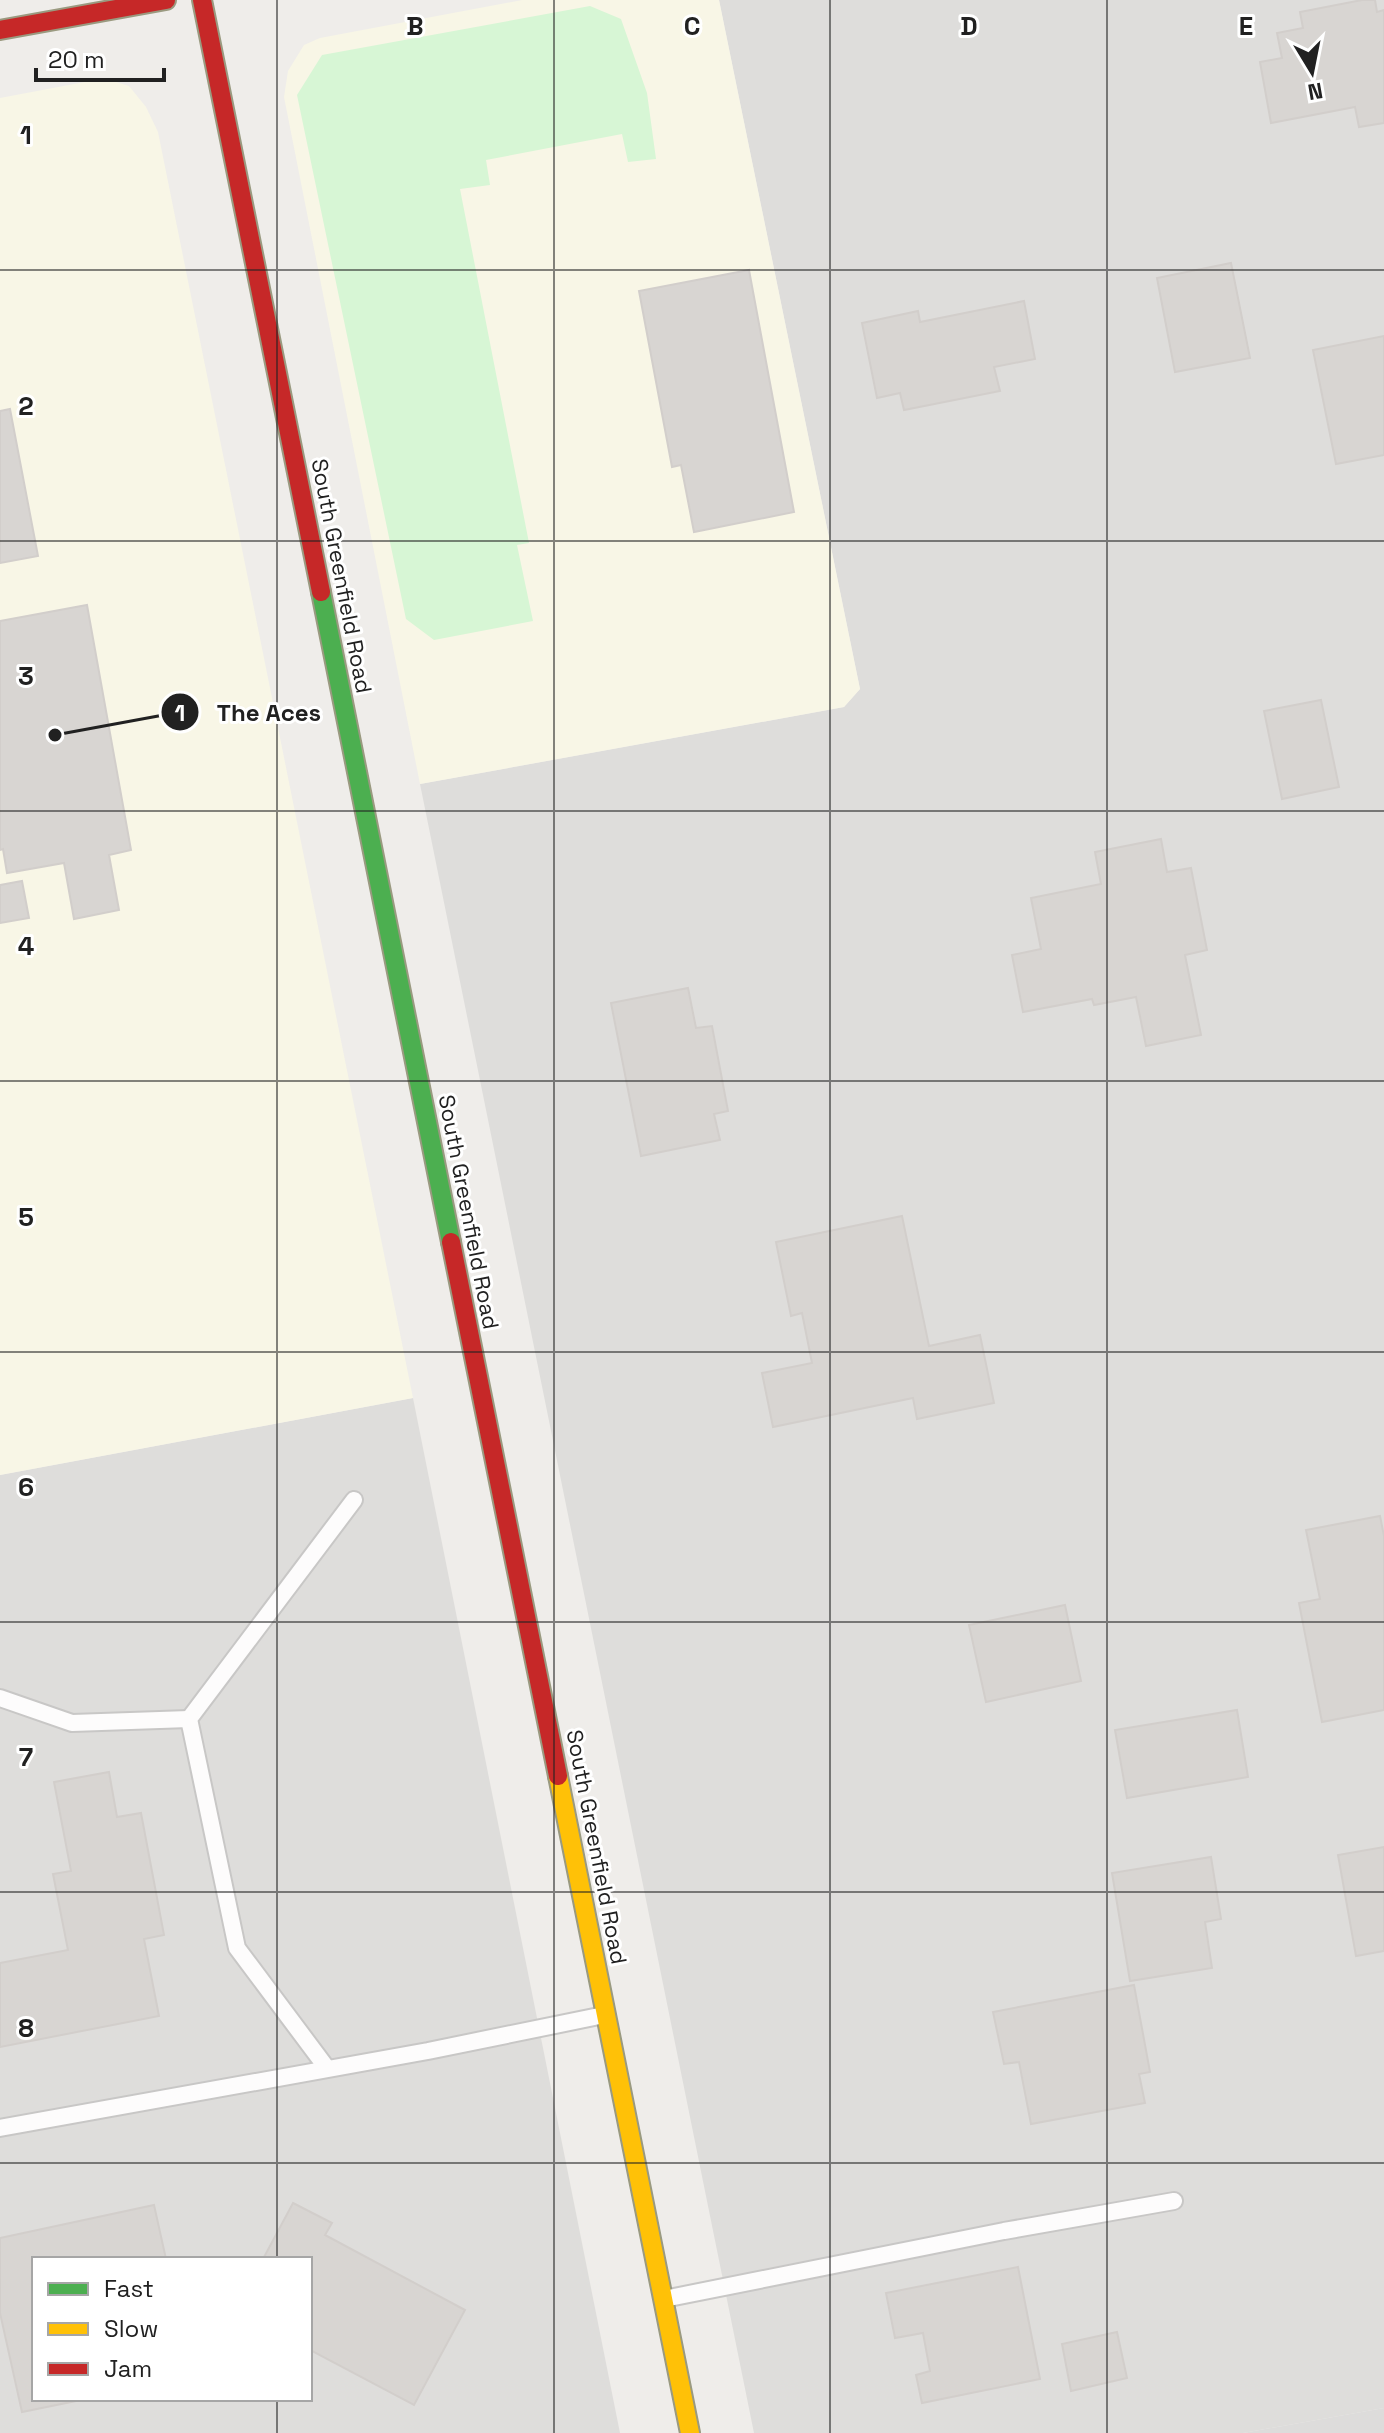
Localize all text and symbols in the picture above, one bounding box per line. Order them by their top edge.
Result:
text: B [406,9,424,43]
text: C [684,9,700,43]
text: D [960,9,978,43]
text: E [1239,9,1253,43]
scale bar [36,32,164,82]
north arrow [1272,32,1352,112]
text: 20 m [48,44,105,75]
text: N [1306,77,1325,107]
text: 1 [20,118,32,152]
text: 2 [18,389,34,423]
street label: South Greenfield Road [306,456,378,696]
text: 3 [18,659,34,693]
callout: The Aces [160,688,337,736]
text: 1 [175,697,185,728]
text: The Aces [217,697,321,728]
text: 4 [18,929,34,963]
street label: South Greenfield Road [433,1092,505,1332]
text: 5 [18,1200,34,1234]
text: 6 [18,1470,34,1504]
street label: South Greenfield Road [561,1727,633,1967]
text: 7 [19,1740,33,1774]
text: 8 [18,2011,34,2045]
legend [32,2257,312,2401]
text: Fast [104,2273,154,2304]
text: Slow [104,2313,158,2344]
text: Jam [104,2353,152,2384]

